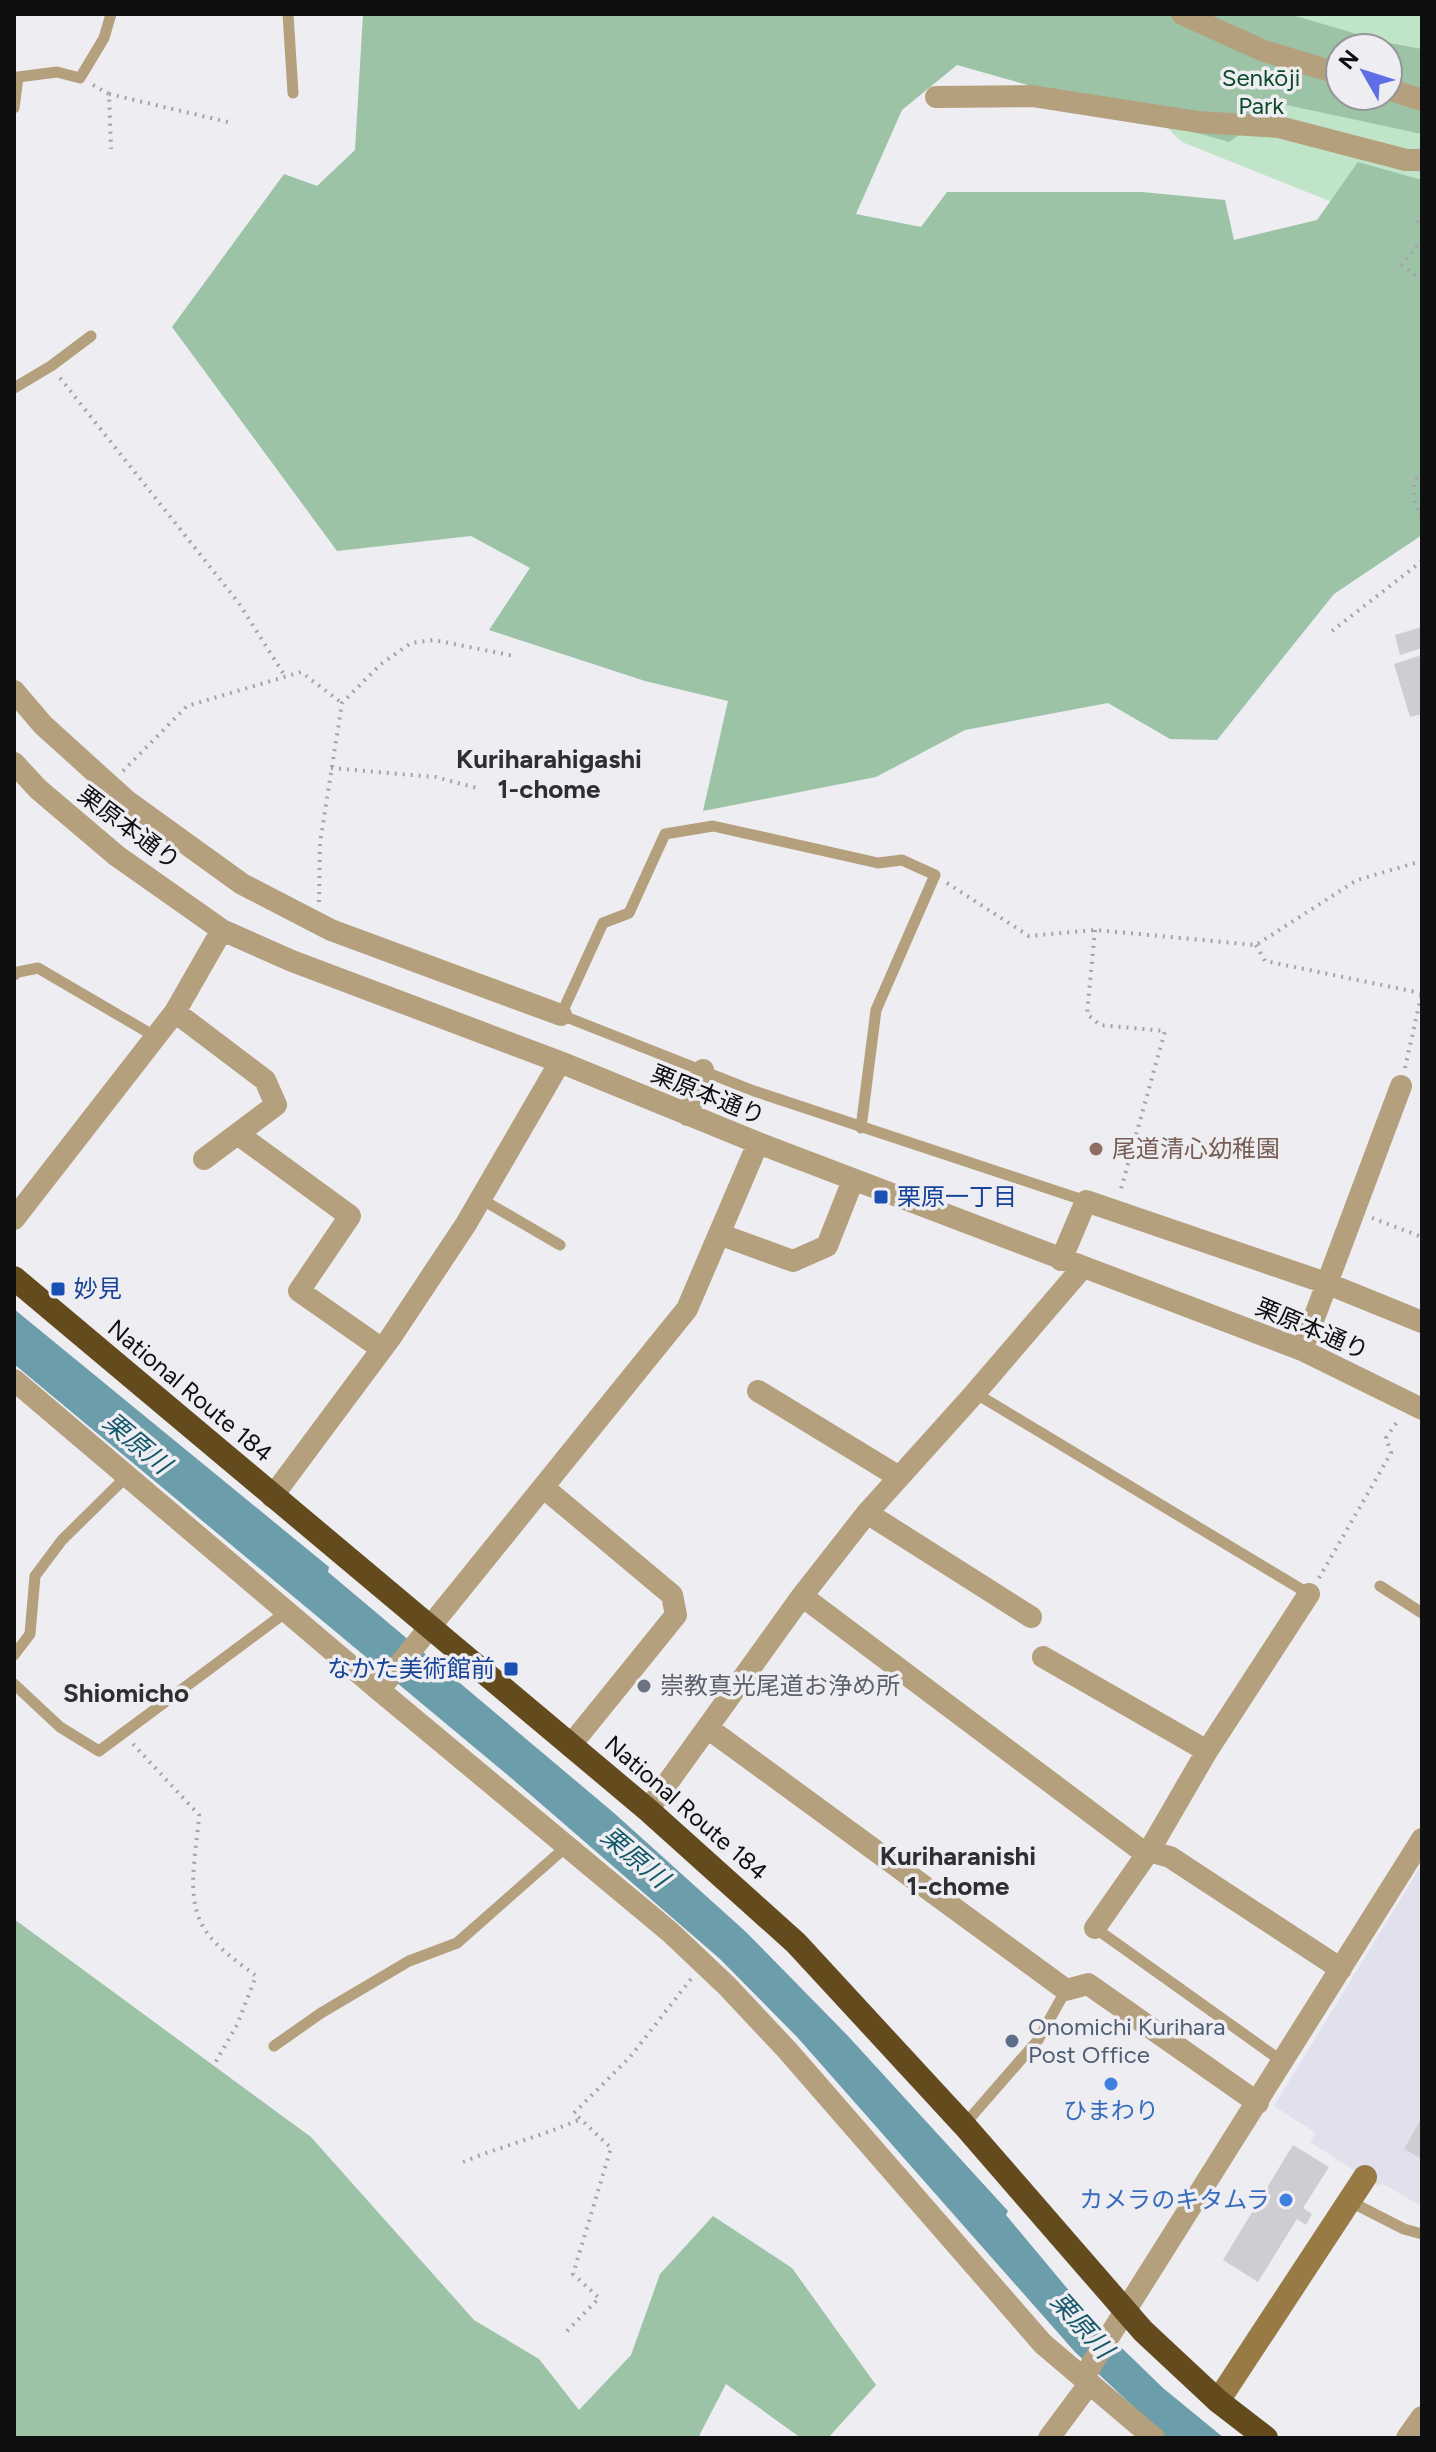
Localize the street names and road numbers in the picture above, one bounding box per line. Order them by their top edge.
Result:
street label: 栗原本通り [73,780,186,875]
street label: 栗原本通り [647,1059,769,1130]
street label: 栗原本通り [1251,1292,1373,1365]
street label: National Route 184 [102,1313,279,1468]
street label: National Route 184 [599,1729,774,1886]

